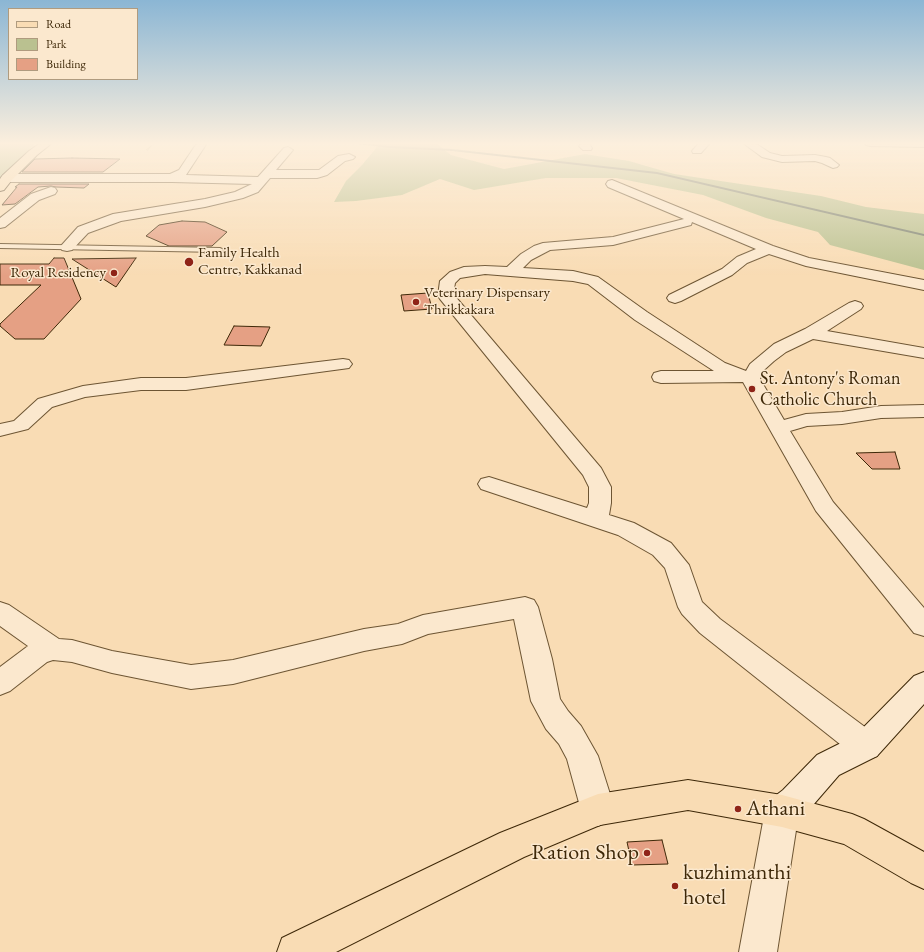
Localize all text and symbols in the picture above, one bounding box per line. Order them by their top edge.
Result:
legend [8,8,138,80]
text: Road [46,16,71,32]
text: Park [46,36,66,52]
text: Building [46,56,86,72]
place label: Family Health Centre, Kakkanad [198,244,302,279]
marker: Family Health Centre, Kakkanad [183,256,195,268]
place label: Royal Residency [11,264,106,282]
marker: Royal Residency [109,268,119,278]
place label: Veterinary Dispensary Thrikkakara [424,284,550,319]
marker: Veterinary Dispensary Thrikkakara [411,297,421,307]
place label: St. Antony's Roman Catholic Church [760,368,900,410]
marker: St. Antony's Roman Catholic Church [747,384,757,394]
place label: Athani [746,796,805,822]
marker: Athani [733,804,743,814]
place label: Ration Shop [531,840,639,866]
marker: Ration Shop [642,848,652,858]
place label: kuzhimanthi hotel [683,860,791,912]
marker: kuzhimanthi hotel [670,881,680,891]

